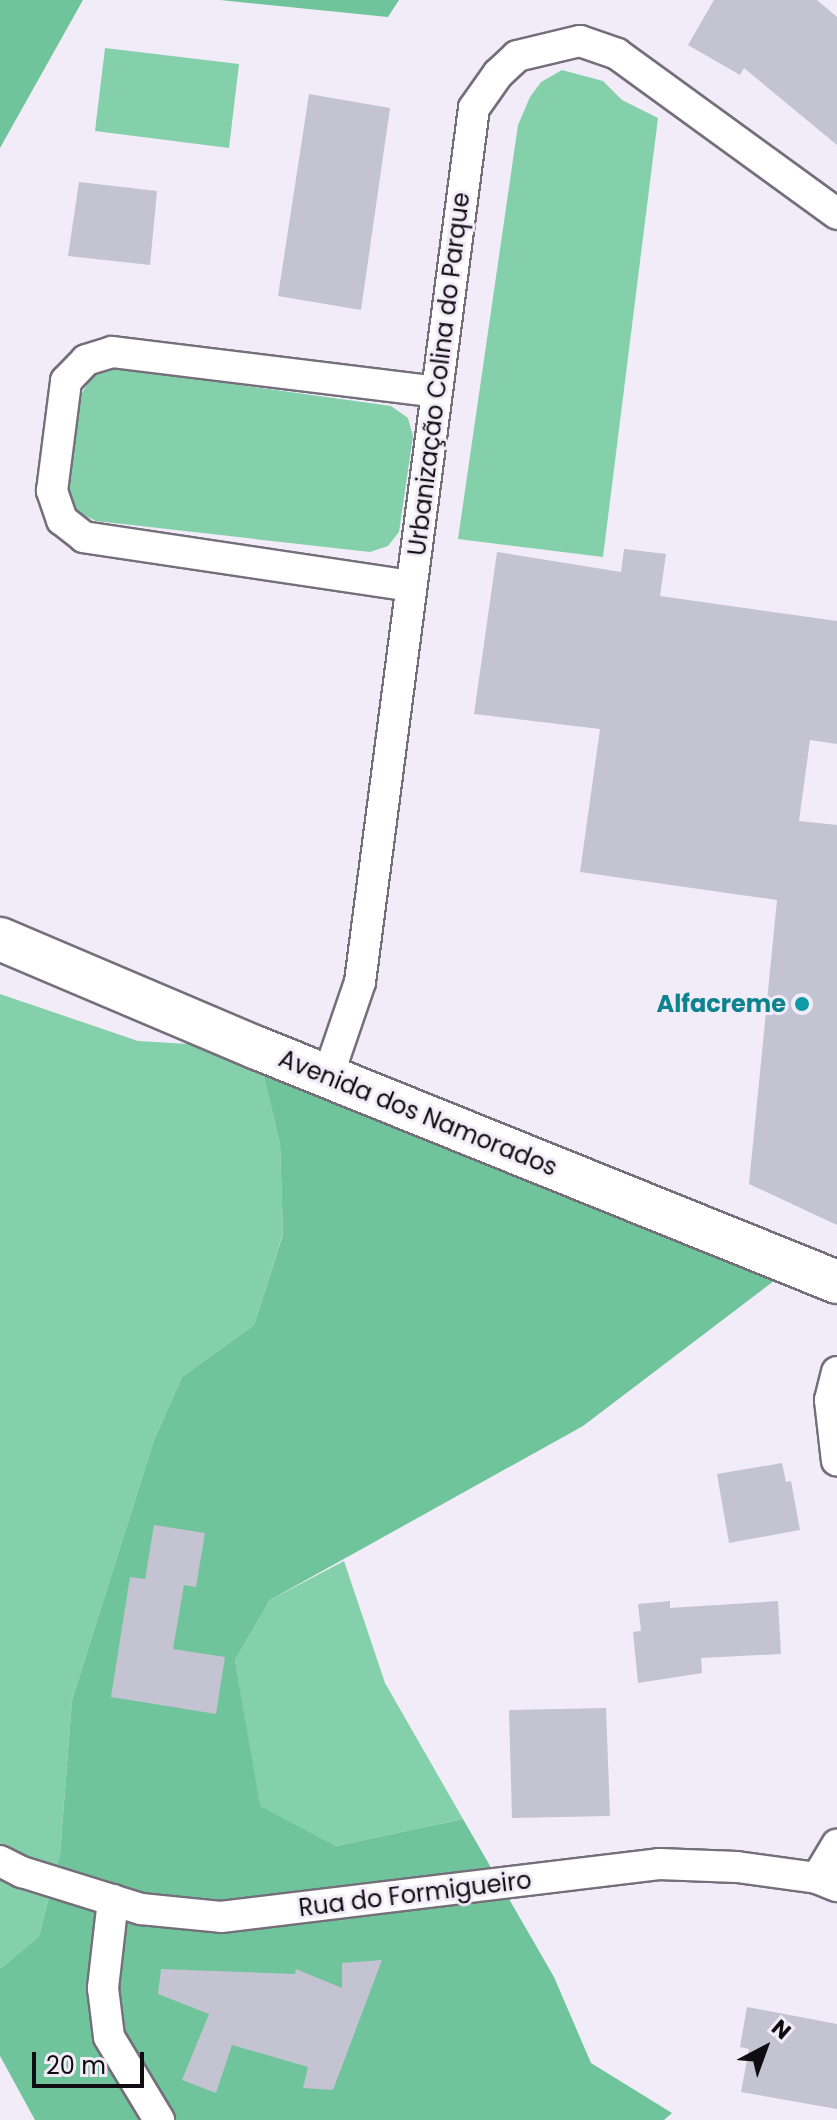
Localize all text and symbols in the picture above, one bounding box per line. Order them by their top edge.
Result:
street label: Urbanização Colina do Parque [402,191,476,557]
place label: Alfacreme [657,990,786,1018]
marker: Alfacreme [793,995,811,1013]
street label: Avenida dos Namorados [275,1044,561,1182]
street label: Rua do Formigueiro [297,1865,533,1923]
north arrow [725,2008,805,2088]
text: N [765,2012,797,2047]
scale bar [36,2036,148,2086]
text: 20 m [46,2049,106,2082]

